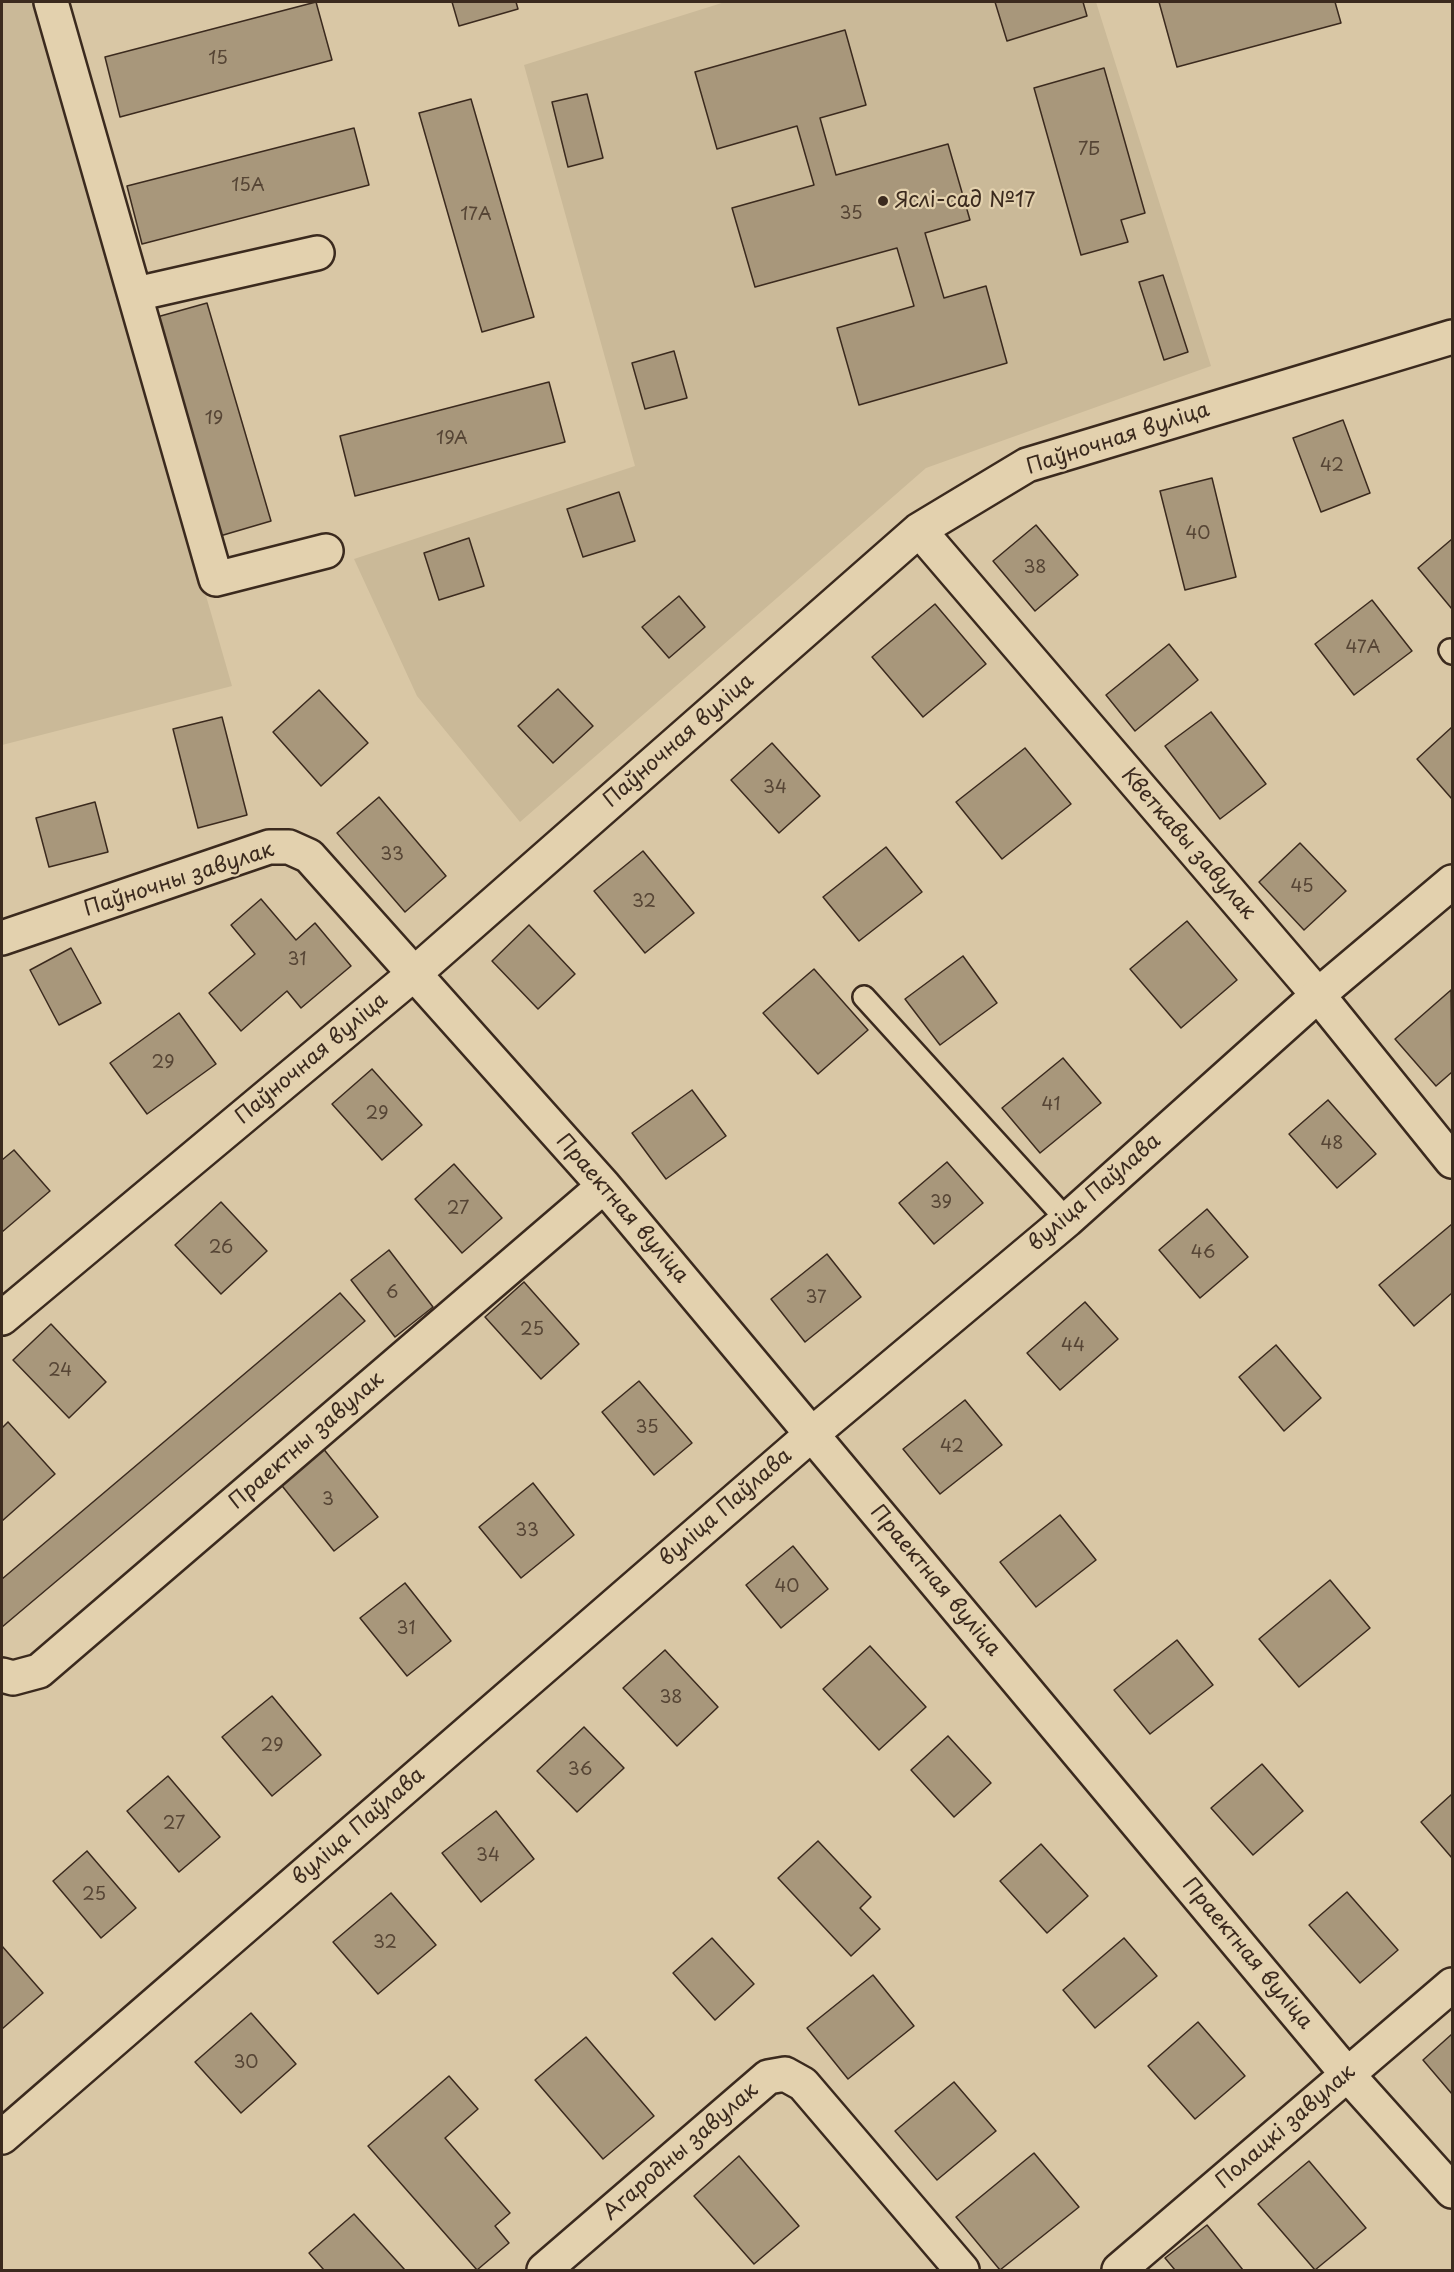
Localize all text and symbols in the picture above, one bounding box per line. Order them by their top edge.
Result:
house number: 15 [208,48,228,70]
house number: 7Б [1078,139,1100,161]
house number: 15А [231,175,265,197]
place label: Яслі-сад №17 [895,188,1035,214]
marker: Яслі-сад №17 [876,194,890,208]
house number: 35 [839,203,863,225]
house number: 17А [460,204,492,226]
street label: Паўночная вуліца [1023,397,1213,481]
house number: 19 [205,408,223,430]
house number: 19А [436,428,468,450]
house number: 42 [1320,455,1344,477]
house number: 40 [1185,523,1211,545]
house number: 38 [1023,557,1047,579]
house number: 47А [1346,637,1380,659]
street label: Паўночная вуліца [599,669,759,813]
street label: Кветкавы завулак [1115,763,1261,925]
house number: 34 [763,777,787,799]
street label: Паўночны завулак [81,837,277,923]
house number: 33 [380,844,404,866]
house number: 45 [1291,876,1313,898]
house number: 32 [632,891,656,913]
house number: 31 [288,949,306,971]
street label: Паўночная вуліца [231,988,393,1130]
house number: 29 [152,1052,174,1074]
house number: 41 [1042,1094,1060,1116]
house number: 29 [366,1103,388,1125]
street label: Праектная вуліца [550,1129,694,1289]
street label: вуліца Паўлава [1024,1129,1166,1257]
house number: 48 [1320,1133,1344,1155]
house number: 39 [930,1192,952,1214]
house number: 27 [447,1198,469,1220]
house number: 26 [209,1237,233,1259]
house number: 46 [1191,1242,1215,1264]
house number: 6 [386,1282,398,1304]
house number: 37 [805,1287,827,1309]
house number: 25 [520,1319,544,1341]
house number: 44 [1061,1335,1085,1357]
house number: 24 [48,1360,72,1382]
street label: Праектны завулак [225,1367,389,1515]
house number: 35 [635,1417,659,1439]
house number: 42 [940,1436,964,1458]
street label: вуліца Паўлава [655,1444,797,1572]
house number: 3 [322,1489,334,1511]
street label: Праектная вуліца [864,1500,1006,1662]
house number: 33 [515,1520,539,1542]
house number: 40 [774,1576,800,1598]
house number: 31 [397,1618,415,1640]
house number: 38 [659,1687,683,1709]
house number: 29 [261,1735,283,1757]
house number: 36 [568,1759,592,1781]
street label: вуліца Паўлава [288,1763,430,1891]
house number: 27 [163,1813,185,1835]
house number: 34 [476,1845,500,1867]
street label: Праектная вуліца [1176,1873,1318,2035]
house number: 25 [82,1884,106,1906]
house number: 32 [373,1932,397,1954]
house number: 30 [233,2052,259,2074]
street label: Полацкі завулак [1211,2060,1361,2194]
street label: Агародны завулак [598,2078,764,2226]

